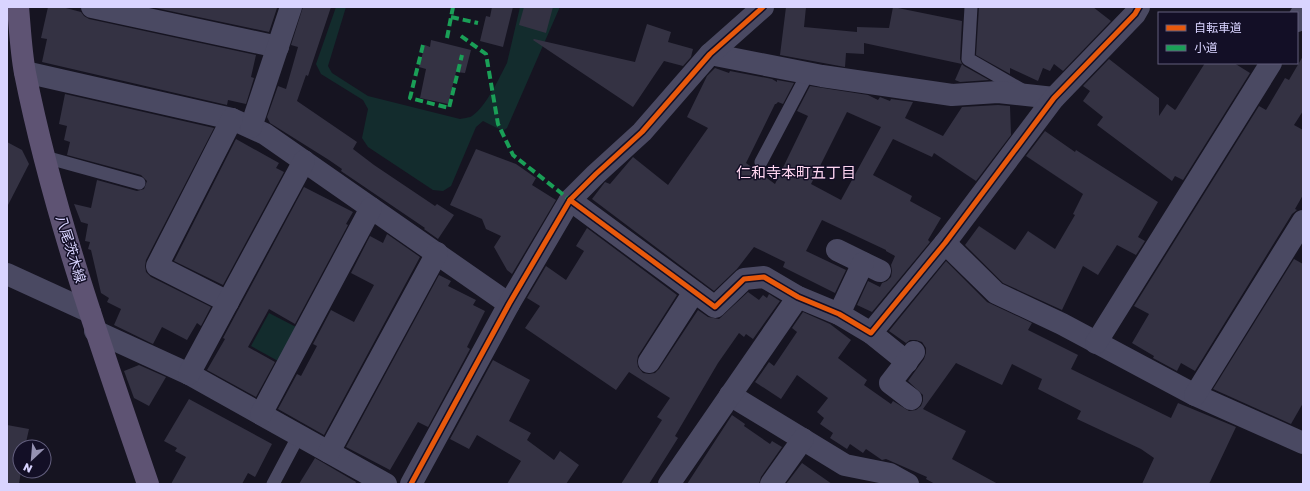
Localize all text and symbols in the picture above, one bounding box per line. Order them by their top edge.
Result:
legend [1158,12,1298,64]
text: 自転車道 [1194,20,1242,35]
text: 小道 [1194,40,1218,55]
district label: 仁和寺本町五丁目 [736,163,856,181]
street label: 八尾茨木線 [53,213,90,285]
north arrow [12,439,52,479]
text: N [21,461,34,476]

